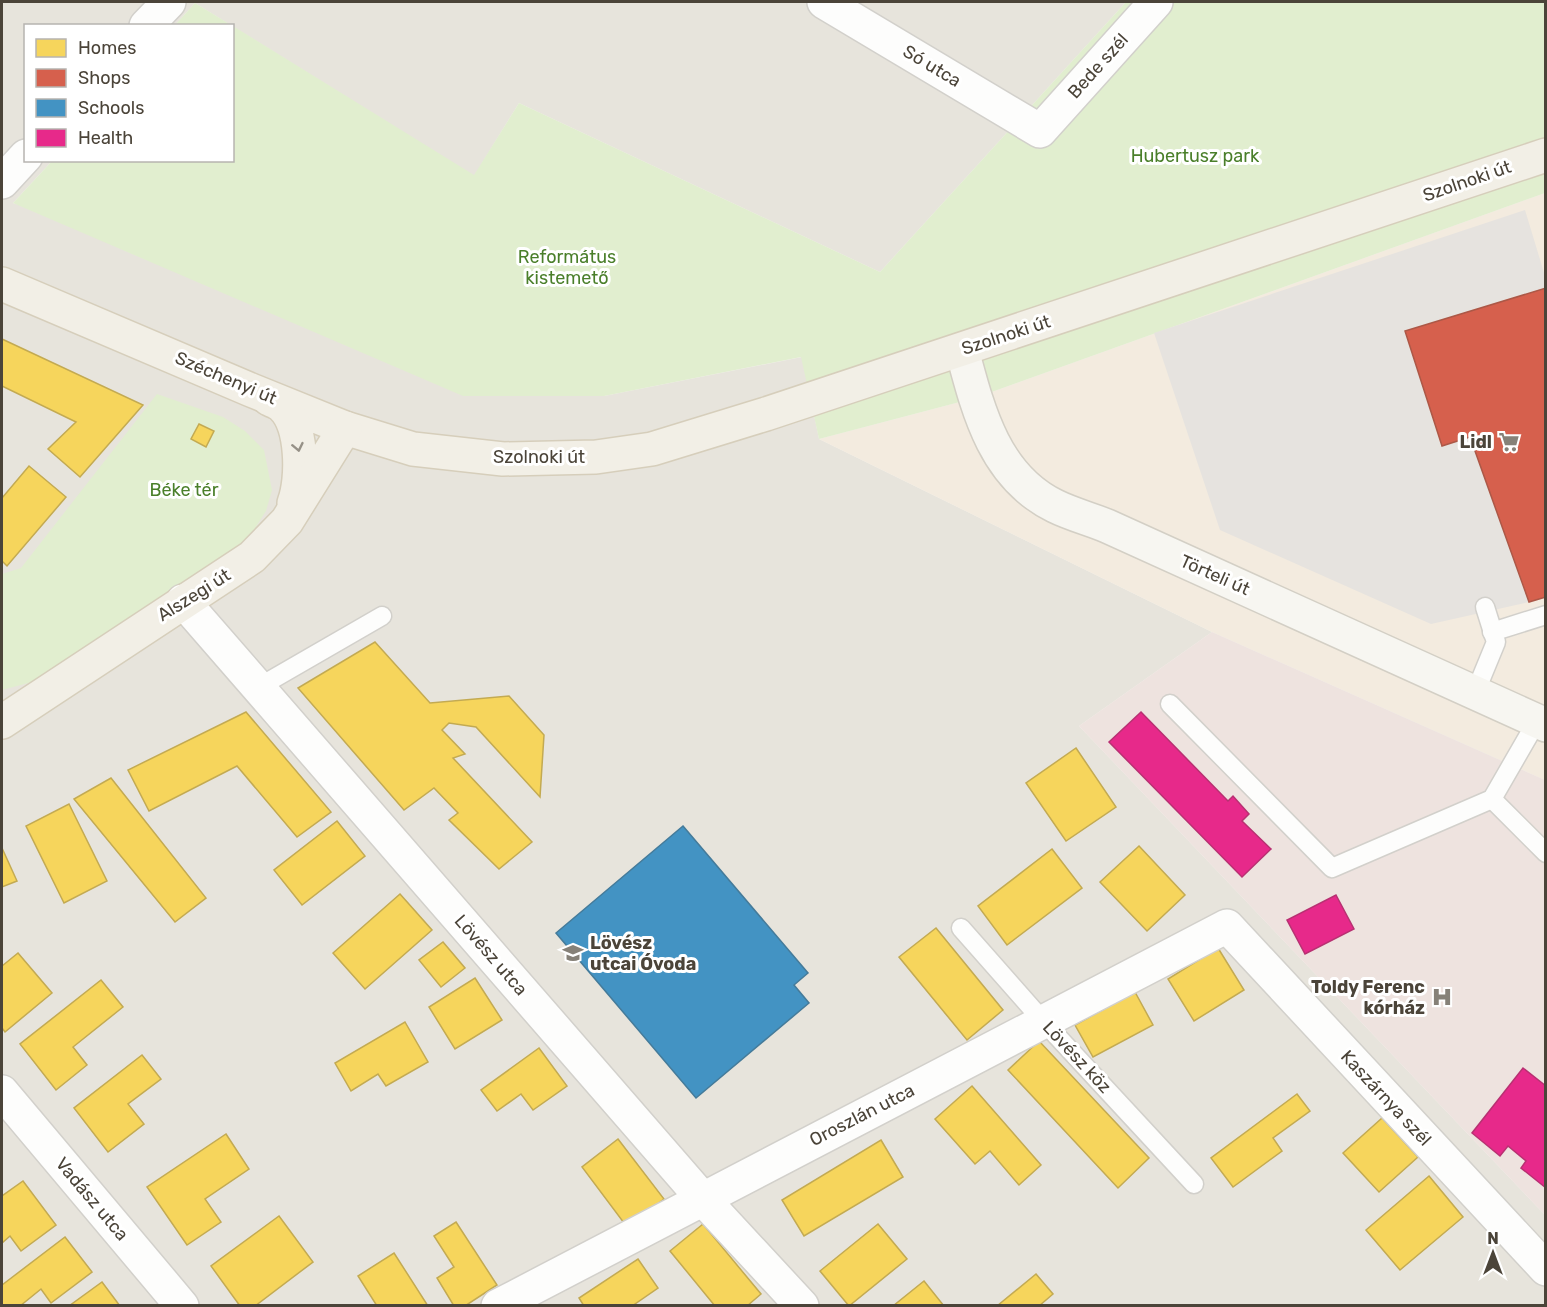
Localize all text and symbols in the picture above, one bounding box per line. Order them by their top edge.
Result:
legend [24,24,234,162]
street label: Bede szél [1063,29,1133,103]
text: Homes [78,37,136,59]
street label: Só utca [899,40,965,92]
text: Shops [78,67,130,89]
text: Schools [78,97,144,119]
text: Health [78,127,133,149]
park label: Hubertusz park [1131,145,1260,167]
street label: Szolnoki út [1420,156,1514,206]
park label: Református kistemető [518,246,616,289]
street label: Szolnoki út [959,310,1053,360]
street label: Széchenyi út [172,347,280,409]
supermarket icon: Lidl [1497,430,1521,454]
place label: Lidl [1460,431,1492,453]
one-way arrow [291,442,304,452]
street label: Szolnoki út [493,446,585,468]
park label: Béke tér [149,479,219,501]
street label: Törteli út [1177,550,1253,600]
street label: Alszegi út [153,564,235,626]
street label: Lövész utca [450,910,532,1000]
place label: Lövész utcai Óvoda [590,932,696,975]
school or university icon: Lövész utcai Óvoda [561,941,585,965]
place label: Toldy Ferenc kórház [1311,976,1425,1019]
hospital icon: Toldy Ferenc kórház [1430,985,1454,1009]
street label: Lövész köz [1038,1016,1116,1098]
street label: Kaszárnya szél [1336,1046,1436,1150]
street label: Oroszlán utca [806,1079,918,1151]
street label: Vadász utca [51,1153,133,1245]
north arrow [1463,1223,1523,1283]
text: N [1487,1229,1499,1248]

